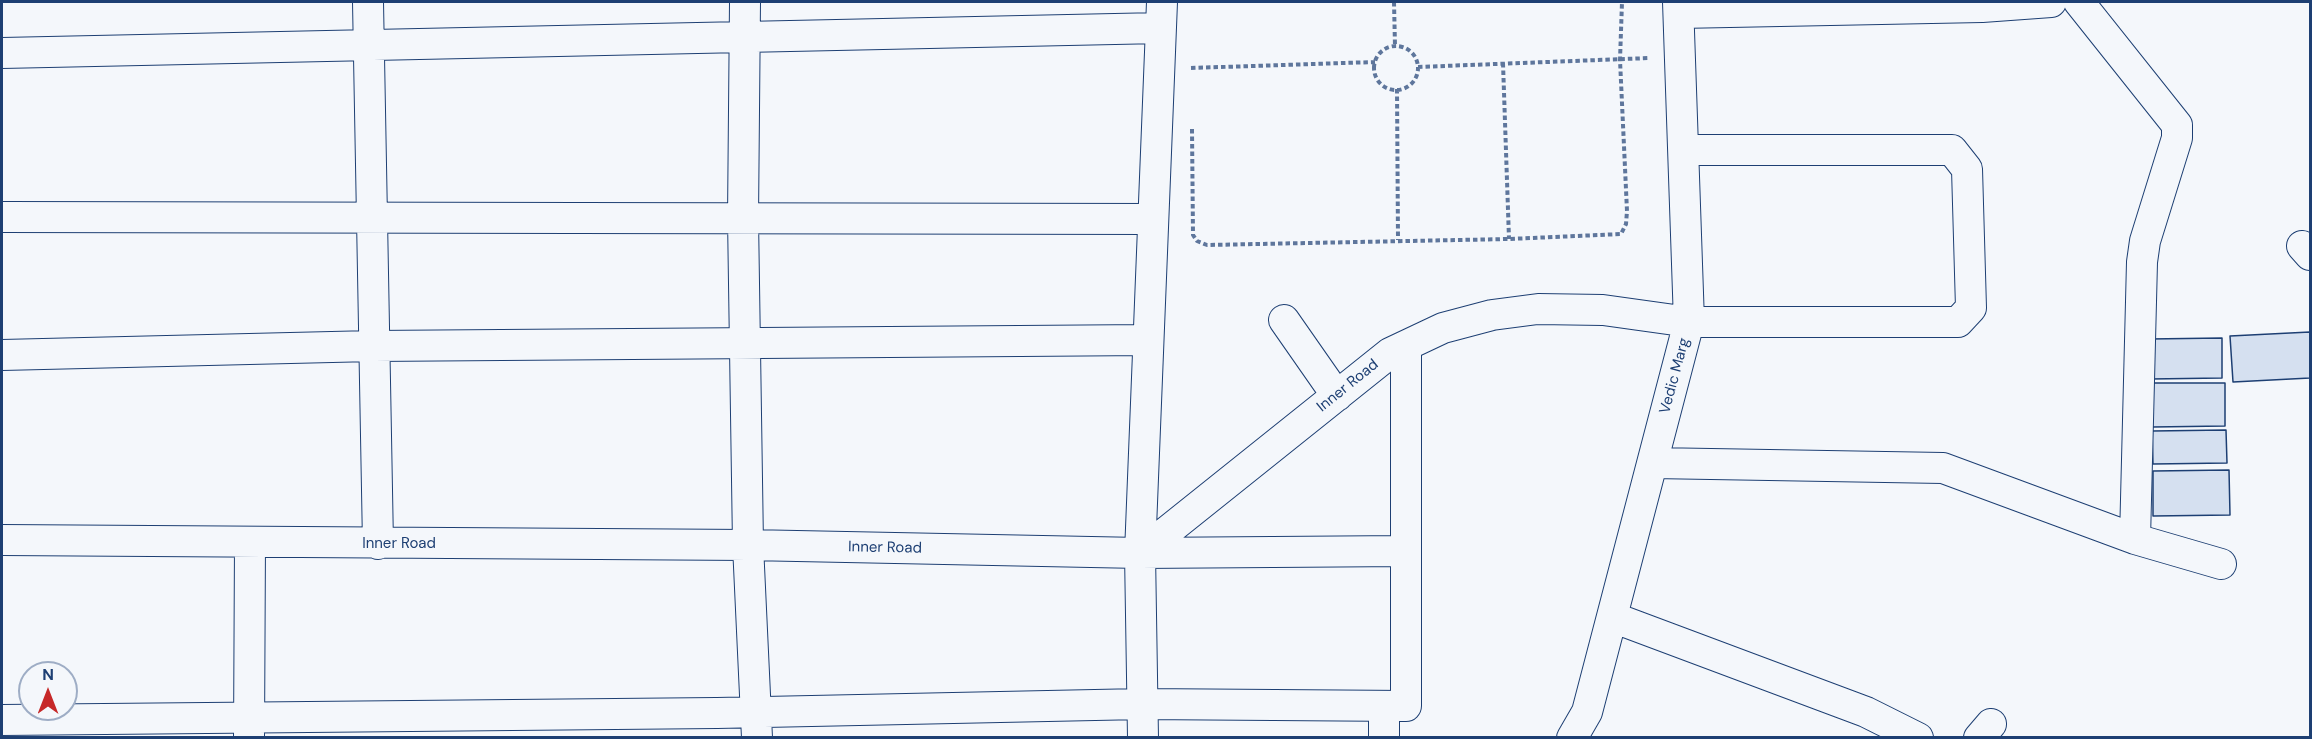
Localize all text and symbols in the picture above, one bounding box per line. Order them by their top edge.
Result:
street label: Vedic Marg [1656,336,1694,416]
street label: Inner Road [1314,356,1382,416]
street label: Inner Road [362,535,436,553]
street label: Inner Road [848,538,922,558]
north arrow [18,661,78,721]
text: N [42,664,54,685]

